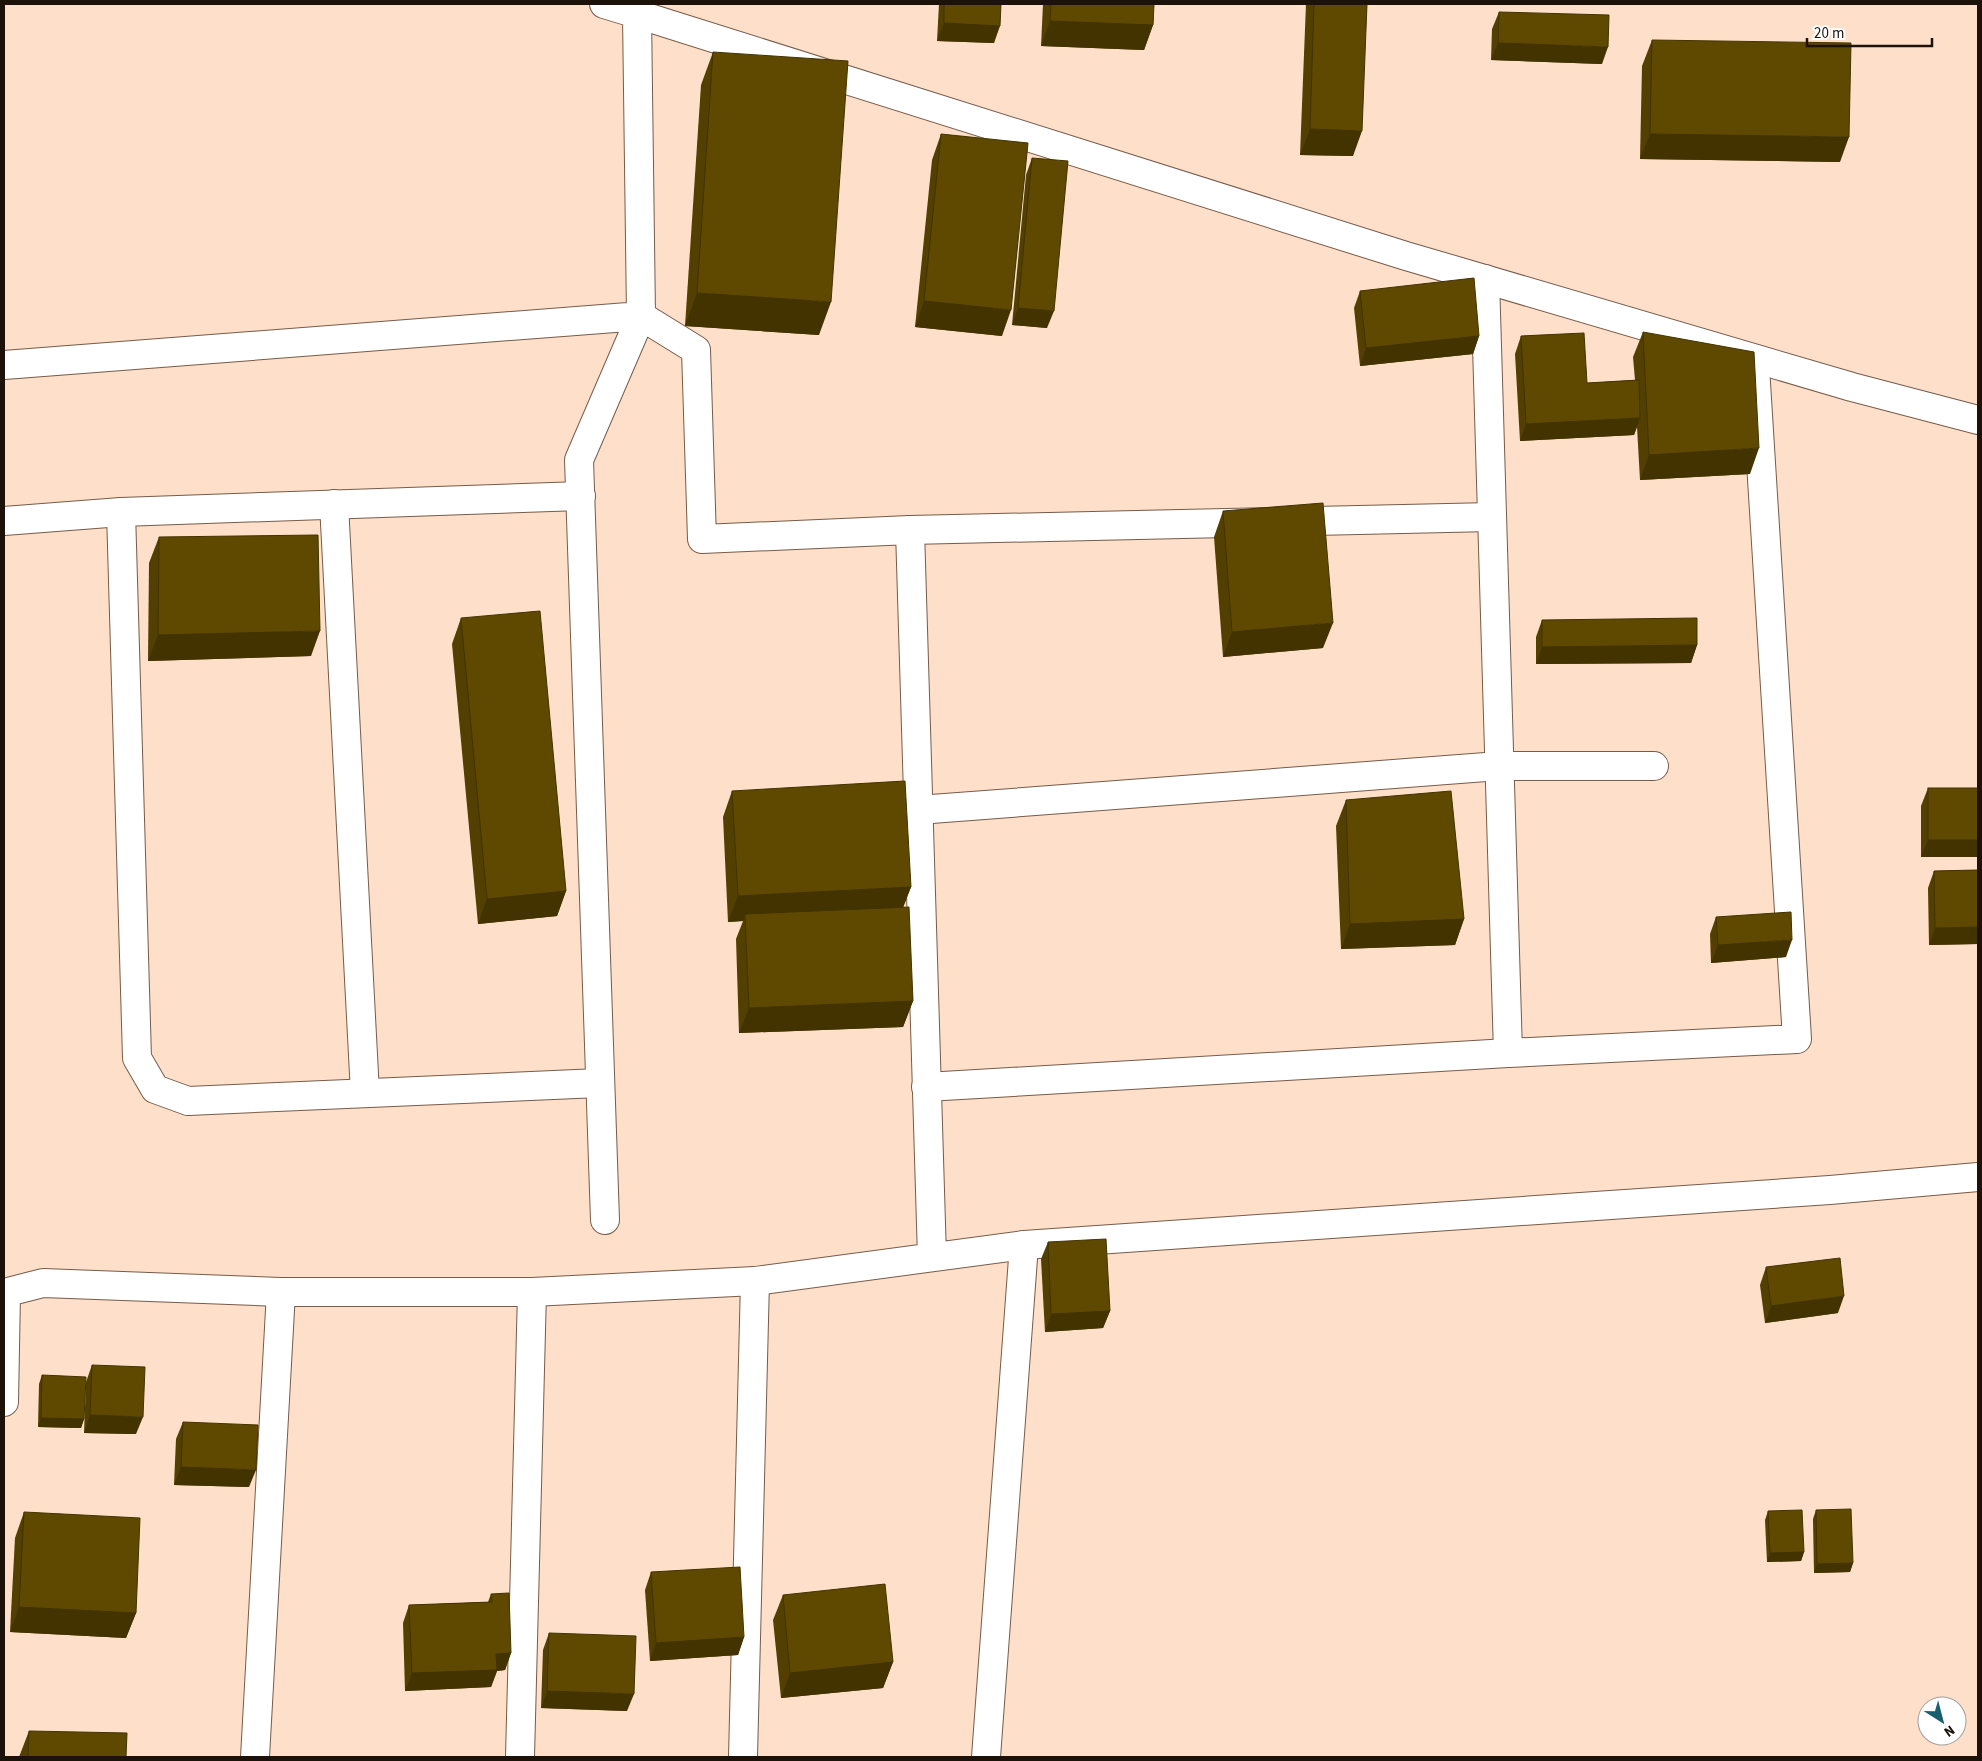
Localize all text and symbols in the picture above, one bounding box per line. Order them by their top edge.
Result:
scale bar [1807,15,1932,47]
text: 20 m [1814,23,1844,44]
north arrow [1917,1696,1967,1746]
text: N [1939,1720,1959,1742]

